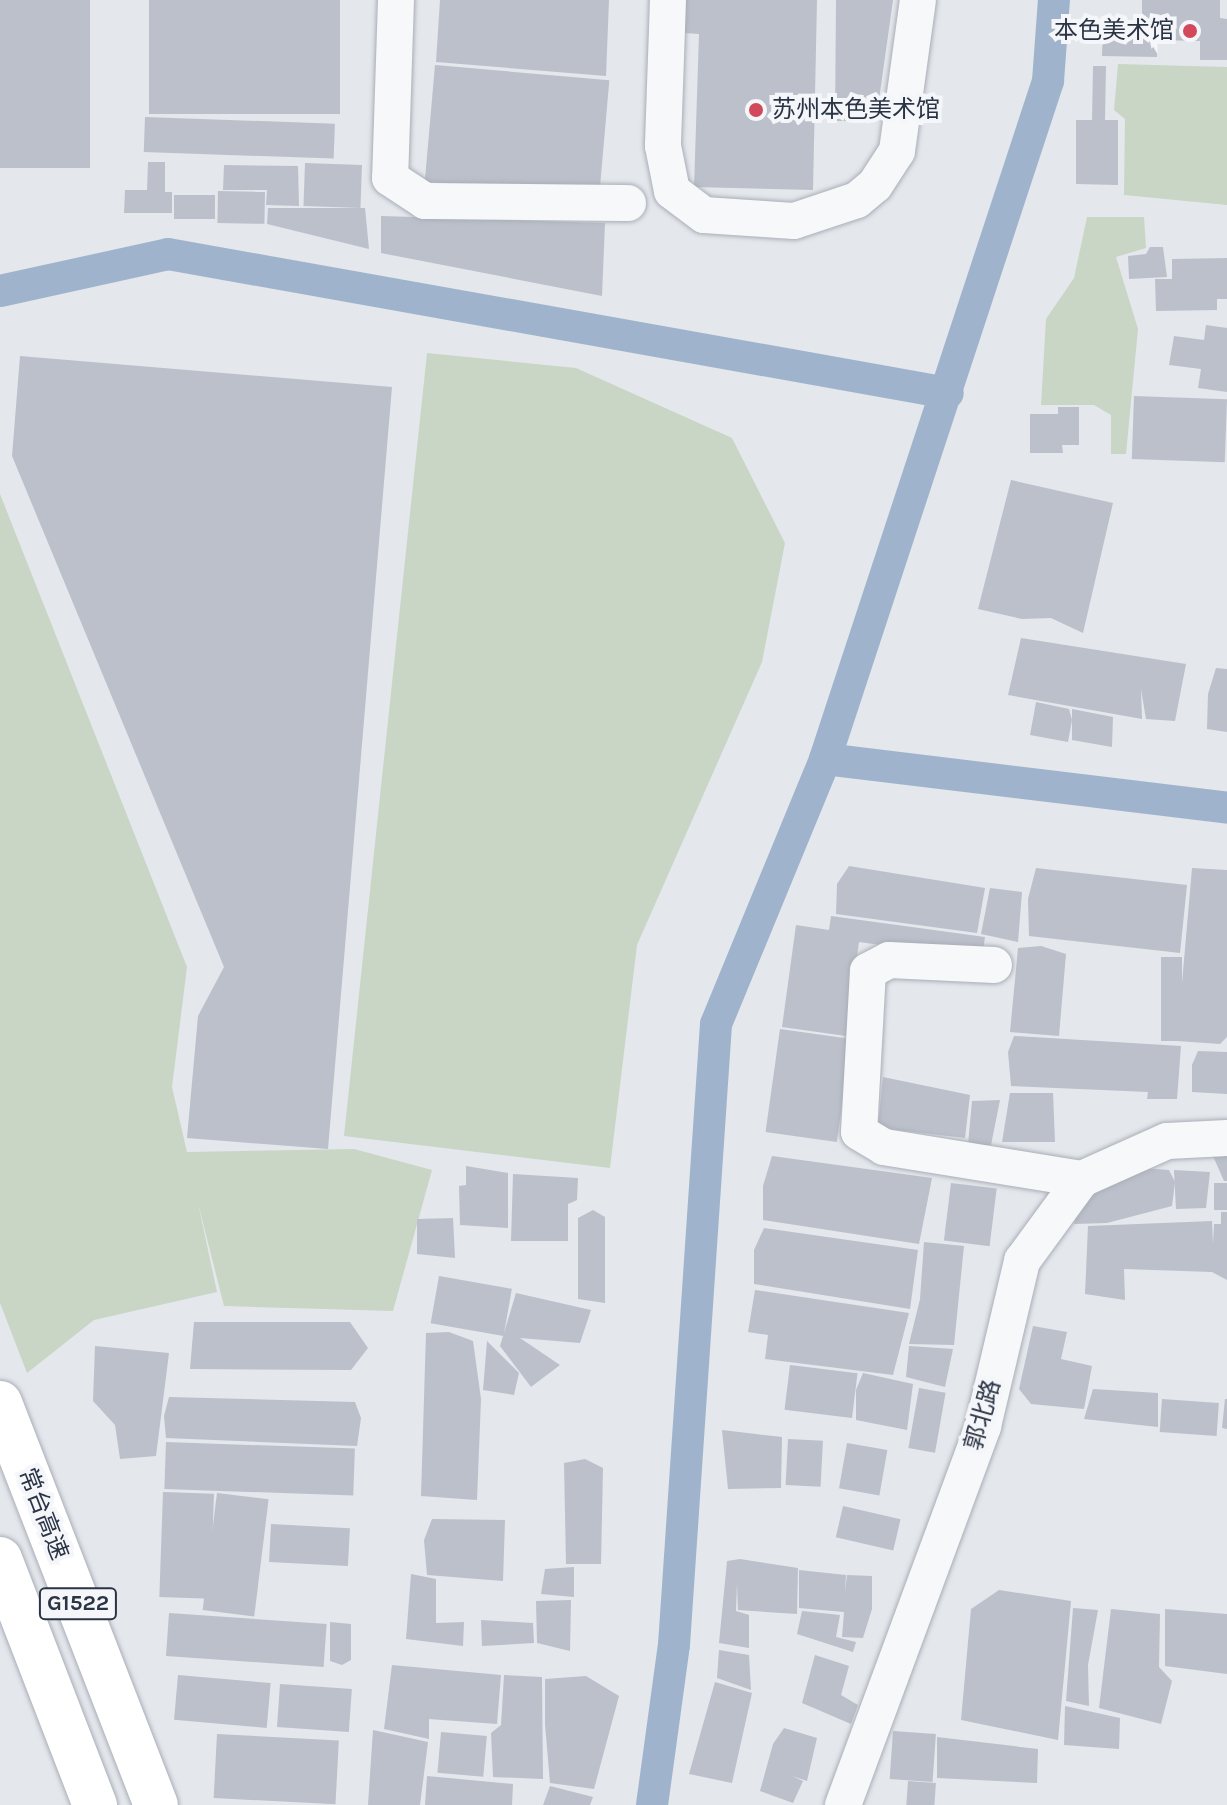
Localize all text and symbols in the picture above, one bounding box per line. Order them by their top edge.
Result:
place label: 本色美术馆 [1054,17,1174,45]
marker: 本色美术馆 [1181,22,1199,40]
place label: 苏州本色美术馆 [772,96,940,124]
marker: 苏州本色美术馆 [747,101,765,119]
street label: 郭北路 [959,1376,1007,1454]
street label: 常台高速 [12,1464,74,1564]
road number: G1522 [38,1586,118,1622]

